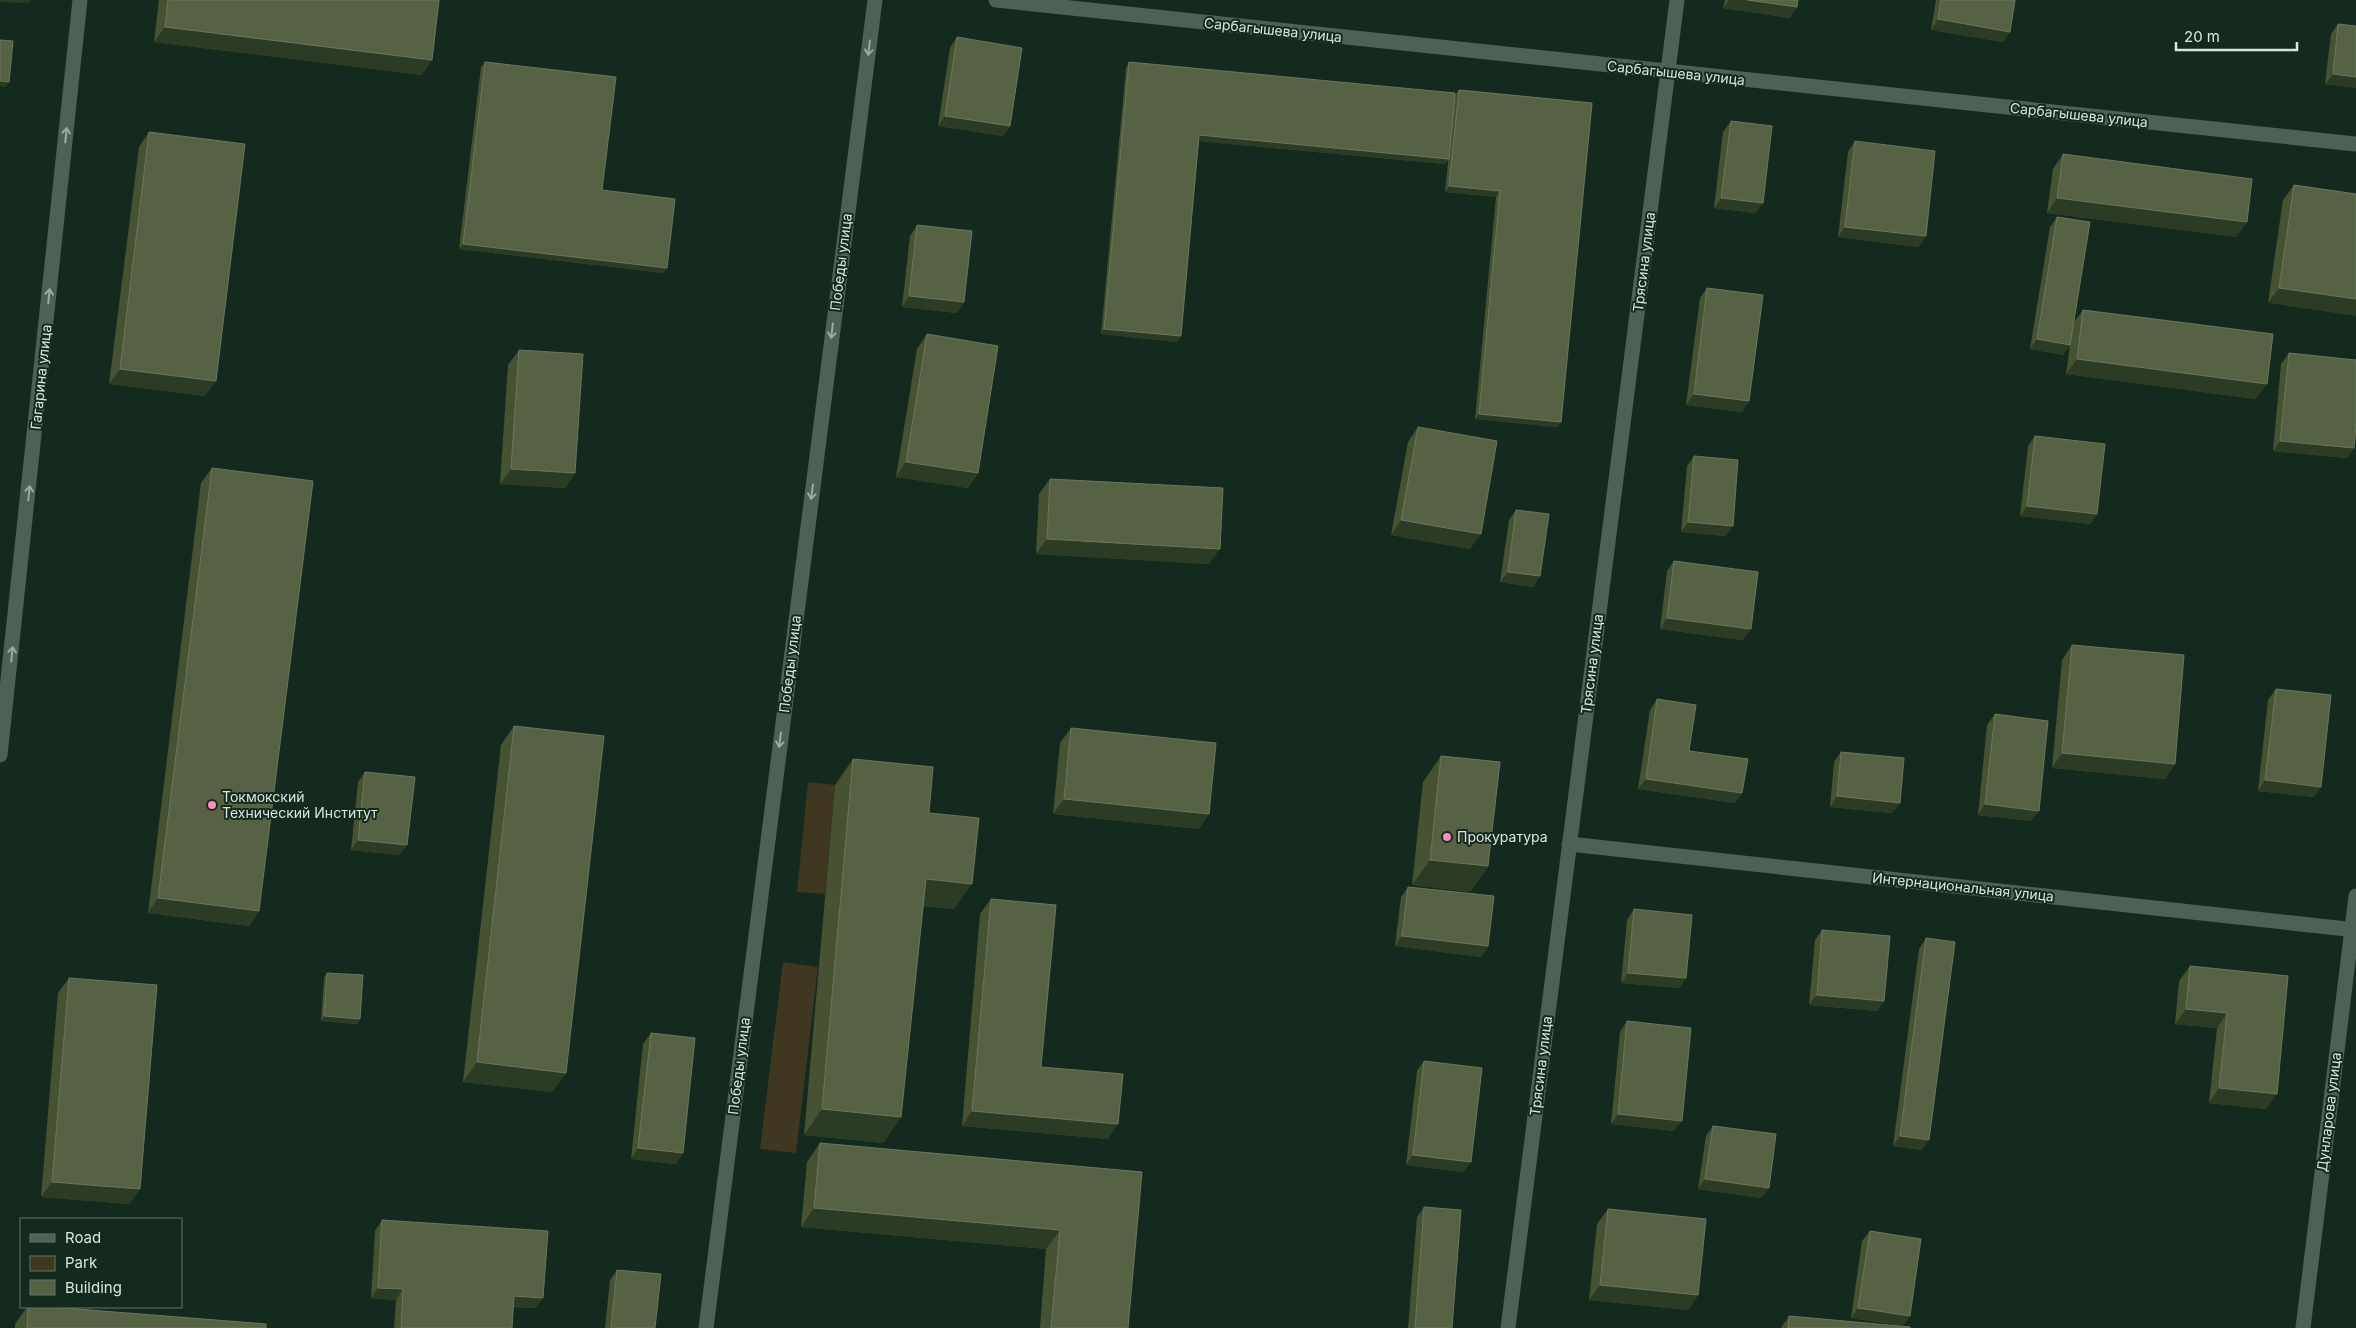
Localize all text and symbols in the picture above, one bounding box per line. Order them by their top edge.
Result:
street label: Сарбагышева улица [1203,14,1343,45]
scale bar [2176,20,2297,52]
text: 20 m [2184,27,2220,46]
one-way arrow [864,40,874,56]
street label: Сарбагышева улица [1606,57,1746,88]
street label: Сарбагышева улица [2009,99,2149,130]
one-way arrow [61,127,71,143]
street label: Трясина улица [1629,211,1658,313]
street label: Победы улица [826,212,855,312]
one-way arrow [44,288,54,304]
one-way arrow [827,323,837,339]
street label: Гагарина улица [27,324,54,430]
one-way arrow [807,484,817,500]
one-way arrow [24,485,33,501]
street label: Трясина улица [1577,613,1606,715]
street label: Победы улица [775,614,804,714]
one-way arrow [7,647,16,663]
one-way arrow [775,732,785,748]
place label: Токмокский Технический Институт [222,788,378,821]
marker: Токмокский Технический Институт [206,799,218,811]
place label: Прокуратура [1457,828,1548,845]
marker: Прокуратура [1441,831,1453,843]
street label: Интернациональная улица [1871,869,2055,905]
street label: Трясина улица [1526,1015,1555,1117]
street label: Победы улица [724,1016,753,1116]
street label: Дунларова улица [2313,1051,2344,1173]
legend [20,1218,182,1308]
text: Road [65,1228,101,1247]
text: Park [65,1253,98,1272]
text: Building [65,1278,122,1297]

